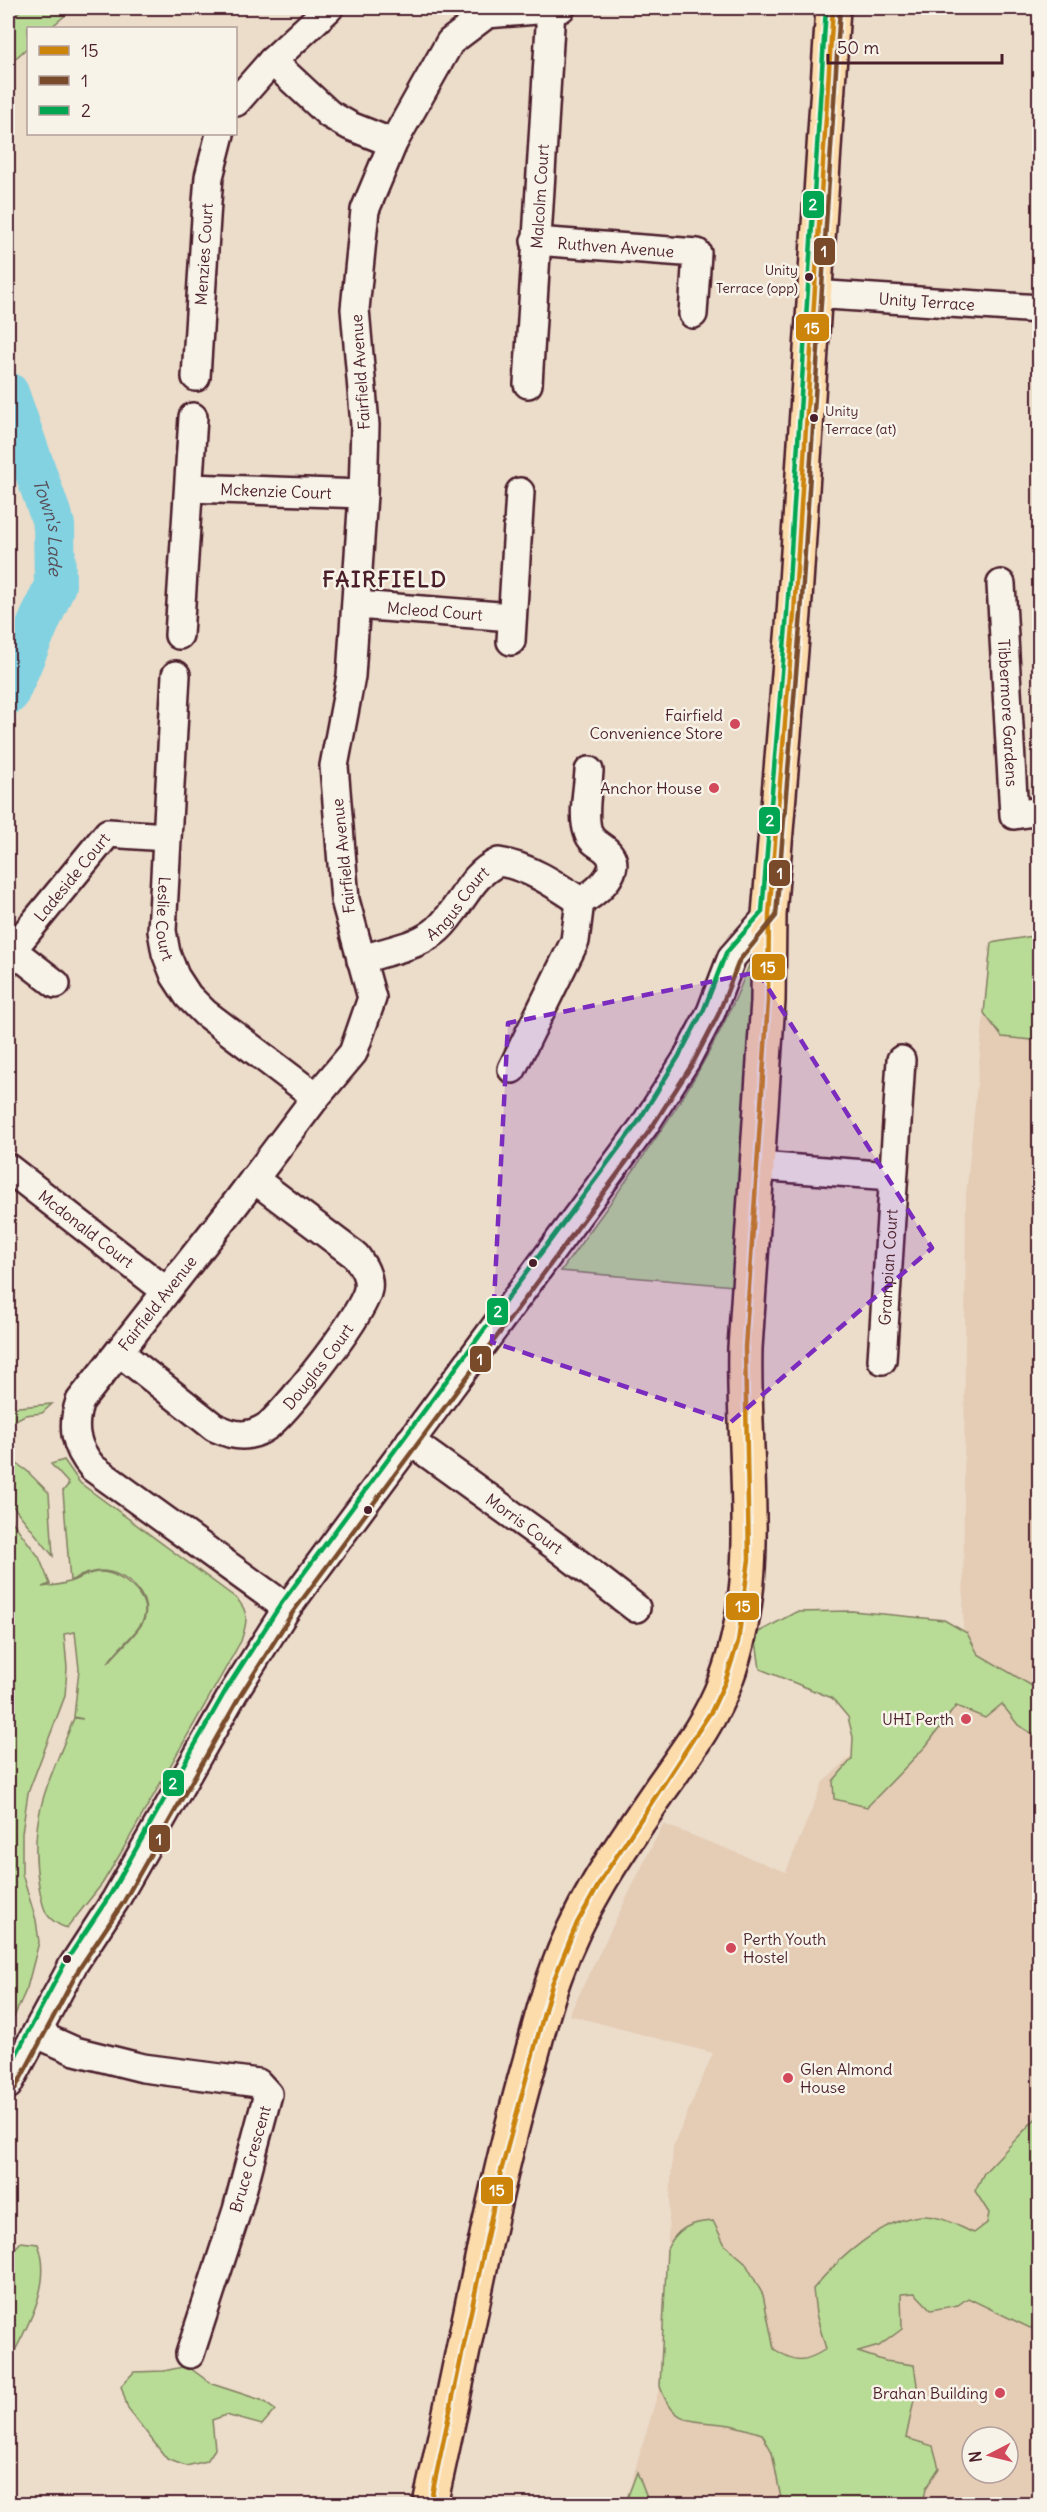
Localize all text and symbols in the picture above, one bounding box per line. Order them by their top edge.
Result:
legend [27,27,237,135]
scale bar [828,27,1002,65]
text: 50 m [837,36,879,59]
text: 15 [81,39,99,62]
text: 1 [81,69,88,92]
text: 2 [81,99,91,122]
street label: Malcolm Court [526,143,553,249]
line badge: 2 [802,190,825,219]
text: 2 [809,194,818,214]
street label: Menzies Court [191,202,217,306]
street label: Ruthven Avenue [557,233,675,261]
line badge: 1 [813,237,836,266]
text: 1 [821,241,827,261]
place label: Unity Terrace (opp) [716,261,798,297]
marker: Unity Terrace (opp) [803,271,815,283]
street label: Unity Terrace [878,288,975,315]
line badge: 15 [795,313,830,342]
street label: Fairfield Avenue [346,314,374,430]
text: 15 [804,318,820,338]
place label: Unity Terrace (at) [825,402,896,438]
marker: Unity Terrace (at) [808,412,820,424]
water label: Town's Lade [28,476,67,577]
street label: Mckenzie Court [220,479,333,503]
district label: FAIRFIELD [322,565,448,593]
street label: Mcleod Court [386,597,484,625]
street label: Tibbermore Gardens [994,638,1022,787]
place label: Fairfield Convenience Store [589,705,723,743]
marker: Fairfield Convenience Store [728,717,742,731]
place label: Anchor House [600,778,702,798]
marker: Anchor House [707,781,721,795]
street label: Fairfield Avenue [327,798,359,914]
line badge: 2 [758,806,781,835]
text: 2 [766,810,775,830]
street label: Ladeside Court [30,828,115,925]
line badge: 1 [768,859,791,887]
street label: Angus Court [422,861,493,945]
text: 1 [777,863,783,883]
street label: Leslie Court [152,876,178,964]
line badge: 15 [751,953,786,981]
text: 15 [760,957,776,977]
street label: Mcdonald Court [35,1186,138,1272]
street label: Grampian Court [874,1208,902,1326]
street label: Fairfield Avenue [114,1252,201,1355]
unlabelled marker [527,1257,539,1269]
line badge: 2 [486,1297,509,1326]
text: 2 [494,1301,503,1321]
street label: Douglas Court [279,1319,358,1414]
line badge: 1 [469,1345,492,1373]
text: 1 [477,1349,483,1369]
street label: Morris Court [482,1489,567,1558]
unlabelled marker [362,1504,374,1516]
line badge: 15 [725,1592,760,1621]
text: 15 [735,1596,751,1616]
place label: UHI Perth [882,1709,954,1729]
marker: UHI Perth [959,1712,973,1726]
line badge: 2 [162,1769,185,1797]
text: 2 [169,1773,178,1793]
line badge: 1 [148,1824,171,1853]
text: 1 [156,1829,162,1849]
place label: Perth Youth Hostel [743,1929,826,1967]
marker: Perth Youth Hostel [724,1941,738,1955]
unlabelled marker [61,1953,73,1965]
place label: Glen Almond House [800,2059,892,2097]
marker: Glen Almond House [781,2071,795,2085]
street label: Bruce Crescent [225,2103,275,2215]
line badge: 15 [480,2176,514,2205]
text: 15 [489,2180,505,2200]
place label: Brahan Building [872,2383,988,2403]
marker: Brahan Building [993,2386,1007,2400]
north arrow [960,2425,1020,2485]
text: N [965,2450,986,2464]

